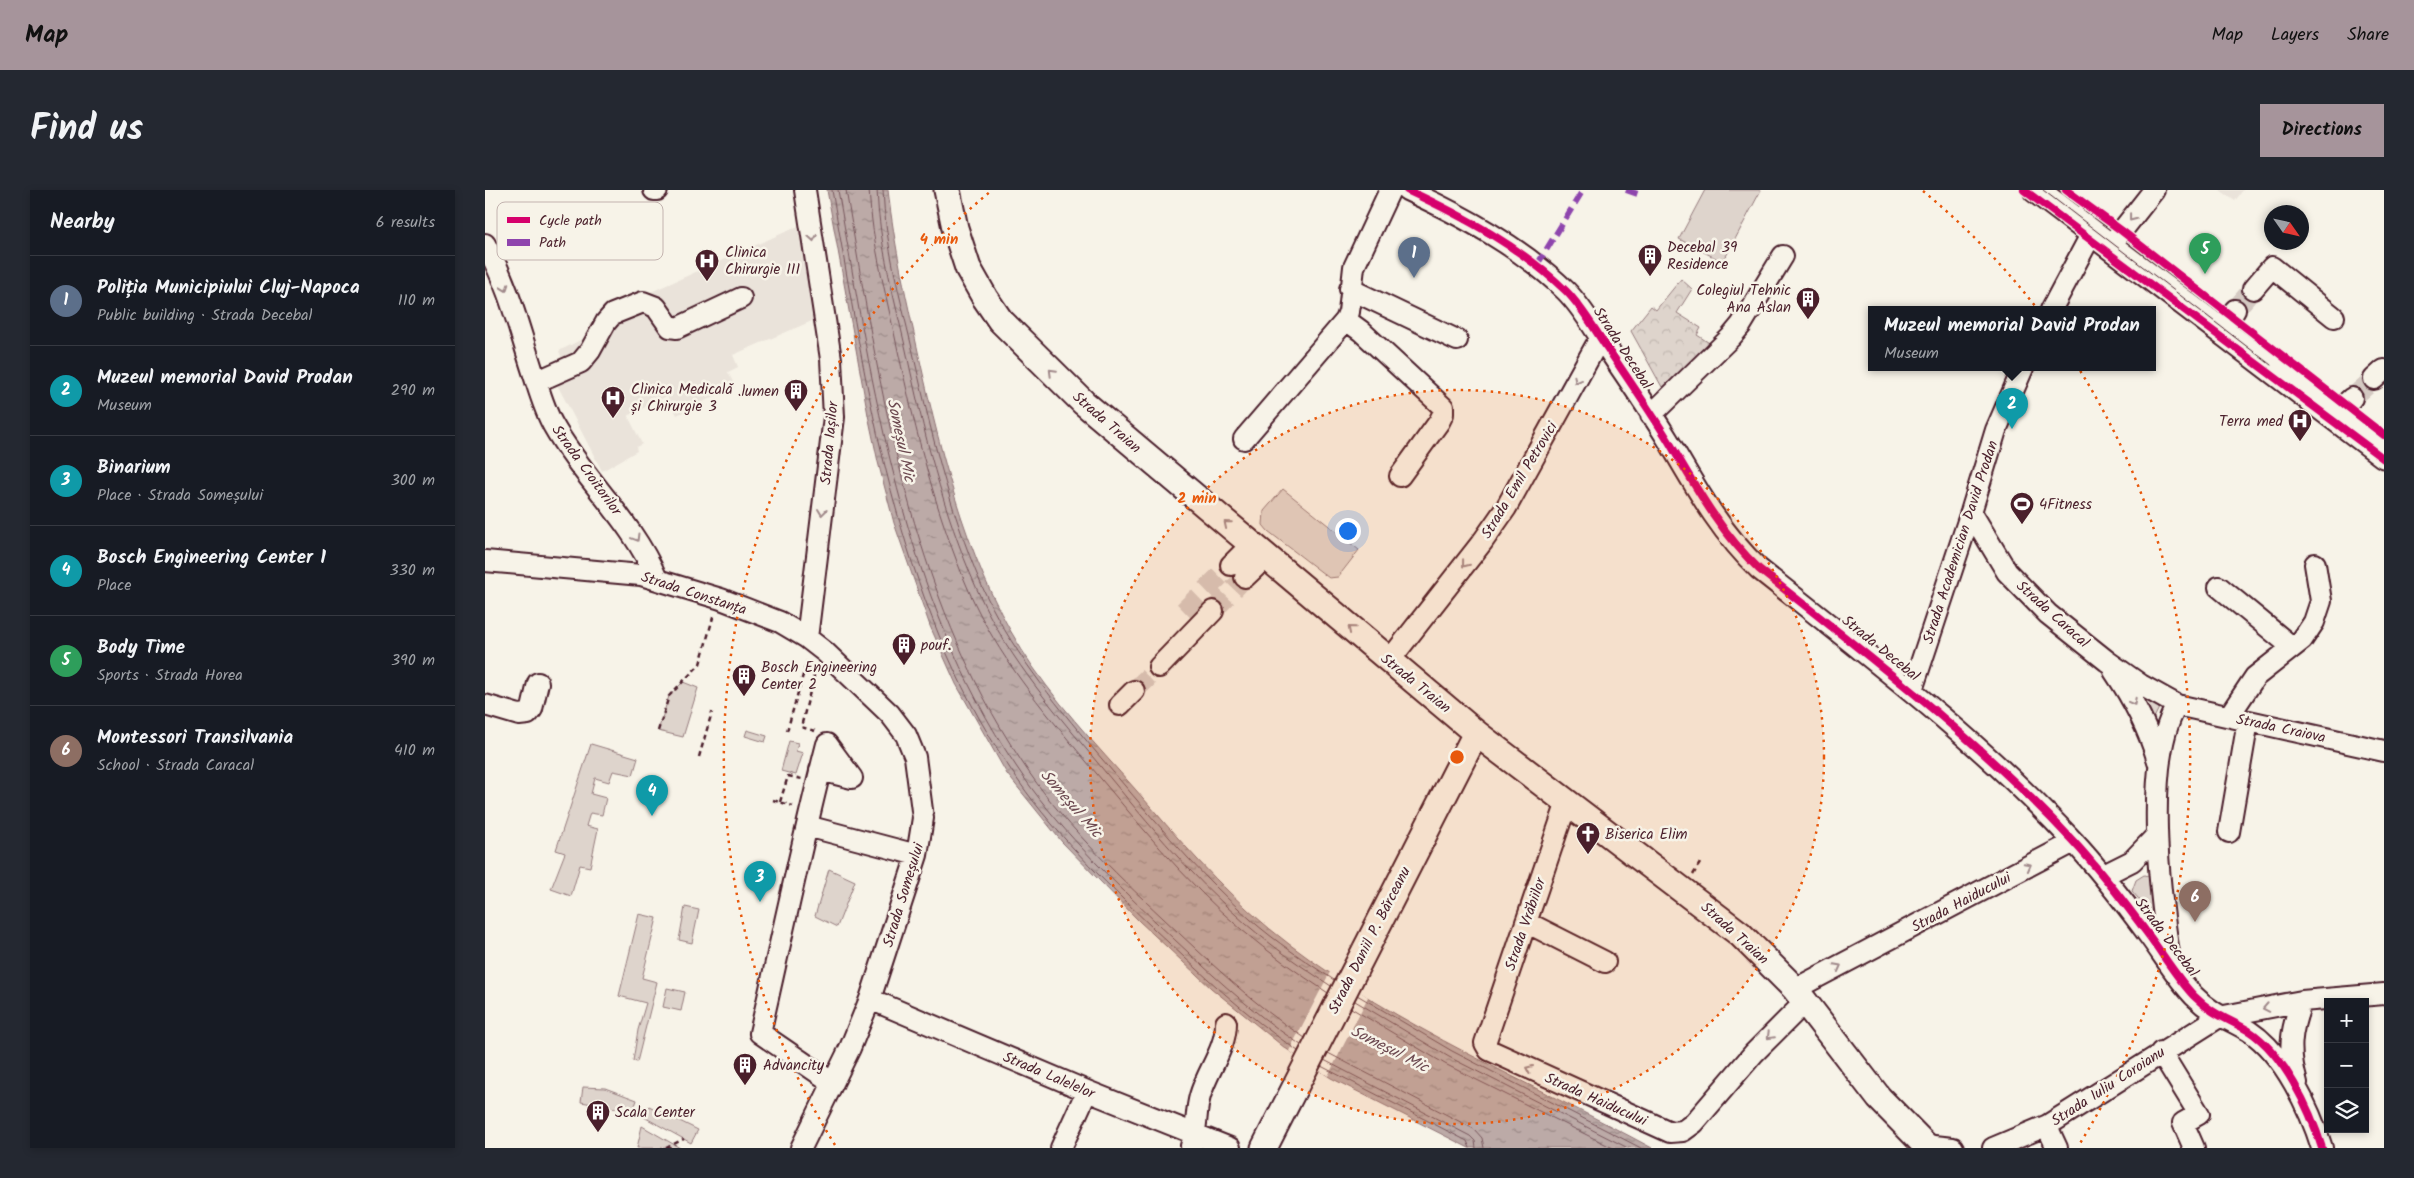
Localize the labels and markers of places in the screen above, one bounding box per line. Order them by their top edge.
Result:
pin: 5 [2189,233,2221,274]
place label: Decebal 39 Residence [1667,236,1738,277]
pin: 1 [1398,237,1430,278]
place label: Clinica Chirurgie III [725,241,801,282]
building icon: Decebal 39 Residence [1637,243,1663,277]
hospital icon: Clinica Chirurgie III [694,248,720,282]
place label: Colegiul Tehnic Ana Aslan [1696,279,1791,320]
building icon: Colegiul Tehnic Ana Aslan [1795,286,1821,320]
place label: Clinica Medicală și Chirurgie 3 [631,378,735,419]
building icon: .lumen [783,378,809,412]
place label: .lumen [738,380,779,404]
hospital icon: Clinica Medicală și Chirurgie 3 [600,385,626,419]
pin: 2 [1996,388,2028,429]
hospital icon: Terra med [2287,408,2313,442]
place label: Terra med [2219,410,2284,434]
sports icon: 4Fitness [2009,491,2035,525]
place label: 4Fitness [2039,493,2093,517]
building icon: pouf. [891,632,917,666]
place label: pouf. [920,634,951,658]
place label: Bosch Engineering Center 2 [761,656,877,697]
building icon: Bosch Engineering Center 2 [731,663,757,697]
centre of rings [1448,748,1466,766]
pin: 4 [636,775,668,816]
church icon: Biserica Elim [1575,821,1601,855]
place label: Biserica Elim [1605,823,1688,847]
pin: 3 [744,861,776,902]
pin: 6 [2179,881,2211,922]
building icon: Advancity [732,1052,758,1086]
place label: Advancity [763,1054,825,1078]
building icon: Scala Center [585,1099,611,1133]
place label: Scala Center [615,1101,696,1125]

